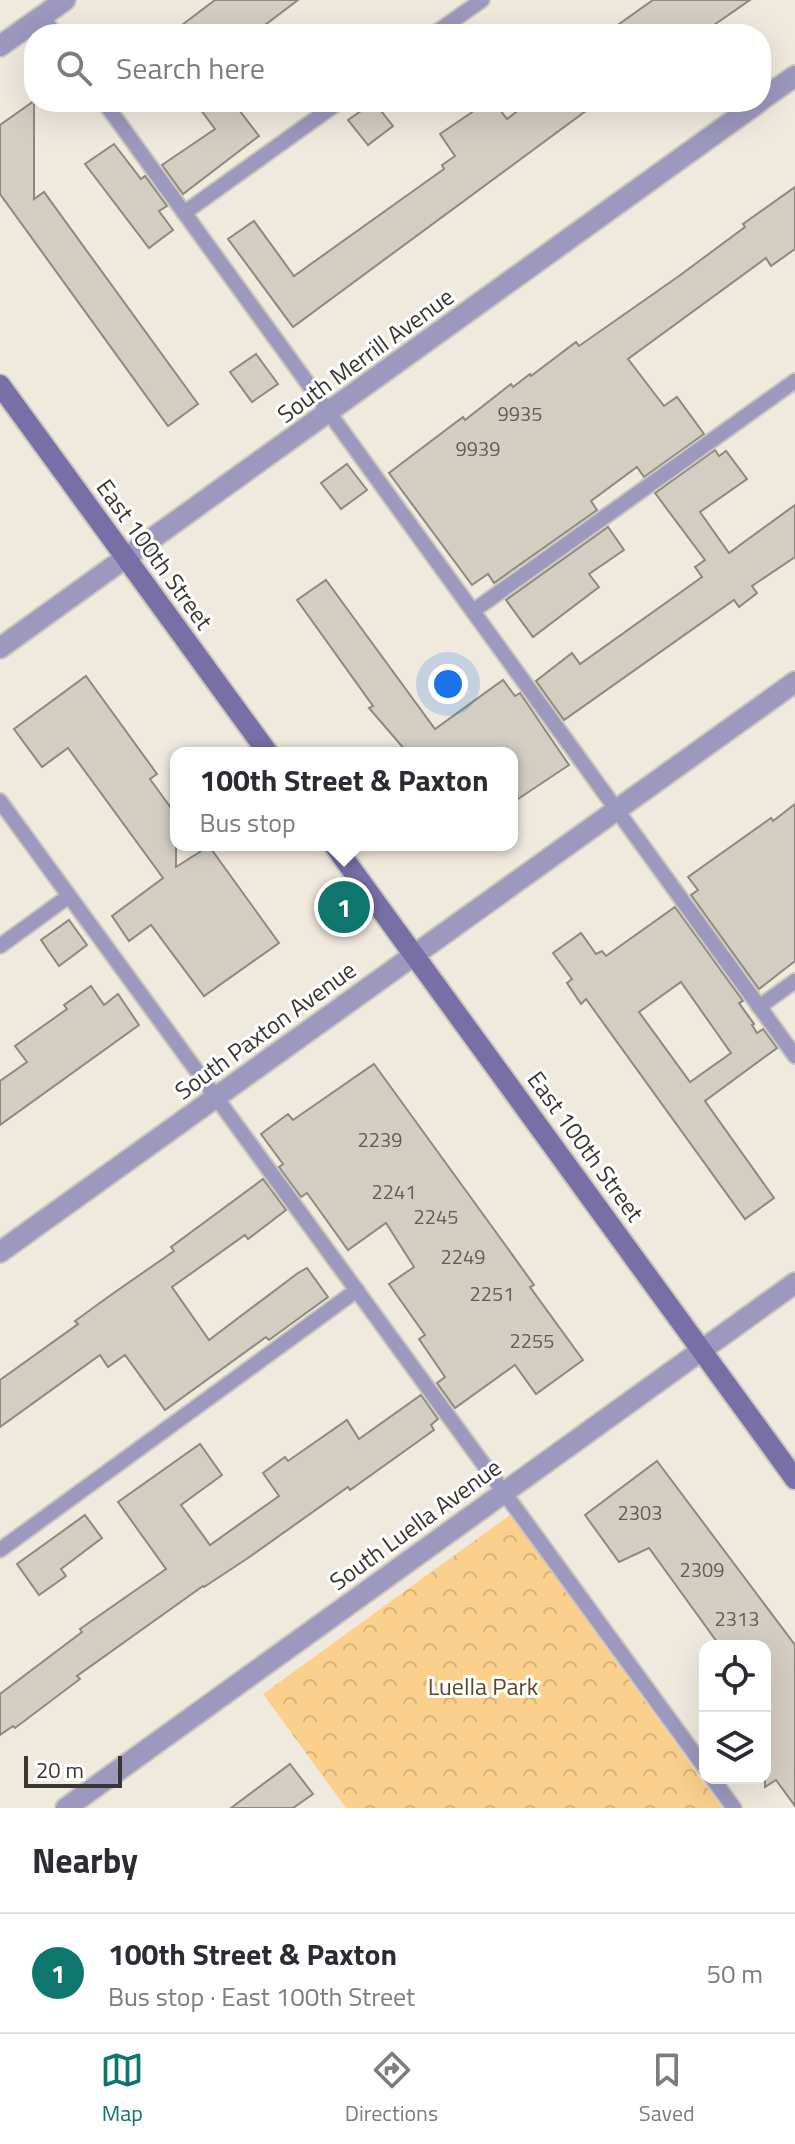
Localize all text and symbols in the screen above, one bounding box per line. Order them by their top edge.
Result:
search box [24,24,771,112]
text: Search here [116,45,265,91]
icon: search [52,46,96,90]
street label: South Merrill Avenue [269,279,461,431]
house number: 9935 [498,398,542,429]
house number: 9939 [456,433,500,464]
street label: East 100th Street [88,471,222,637]
your location [428,664,468,704]
popup [170,747,518,851]
text: 100th Street & Paxton [199,757,489,803]
text: Bus stop [199,803,296,842]
pin: 1 [318,877,370,937]
street label: South Paxton Avenue [167,952,363,1108]
street label: East 100th Street [519,1063,653,1229]
house number: 2239 [358,1124,402,1155]
house number: 2241 [372,1176,416,1207]
house number: 2245 [414,1201,458,1232]
house number: 2249 [441,1241,485,1272]
house number: 2251 [470,1278,514,1309]
house number: 2255 [510,1325,554,1356]
street label: South Luella Avenue [322,1449,508,1599]
house number: 2303 [618,1497,662,1528]
house number: 2309 [680,1554,724,1585]
house number: 2313 [715,1603,759,1634]
map controls [699,1640,771,1784]
button: locate [699,1640,771,1712]
park label: Luella Park [428,1668,539,1704]
button: layers [699,1712,771,1784]
scale bar [24,1752,122,1788]
text: 20 m [36,1753,84,1787]
text: Nearby [32,1834,138,1886]
text: 100th Street & Paxton [108,1931,397,1977]
text: 1 [51,1954,65,1993]
text: 50 m [706,1954,763,1993]
text: Bus stop · East 100th Street [108,1977,415,2016]
tab: Map [100,2048,144,2130]
tab: Directions [345,2048,438,2130]
tab: Saved [639,2048,695,2130]

